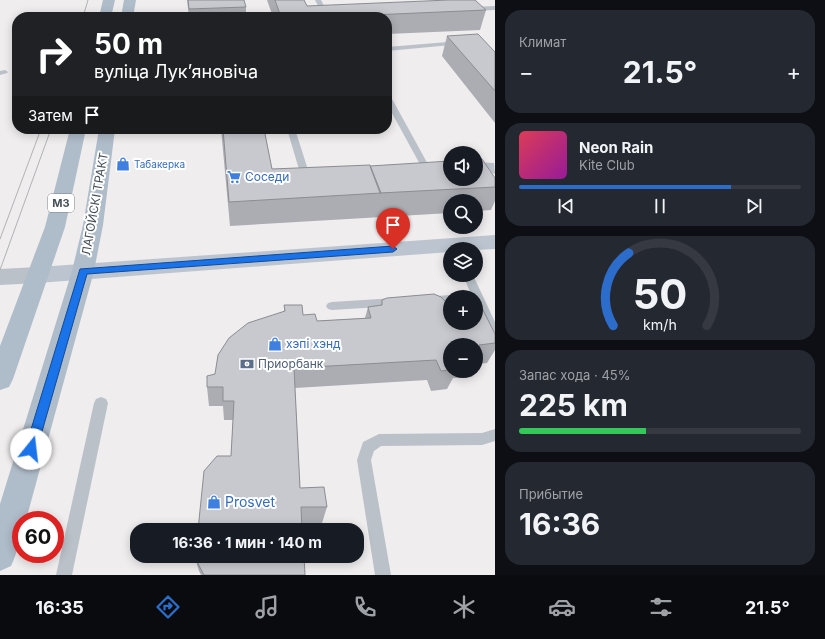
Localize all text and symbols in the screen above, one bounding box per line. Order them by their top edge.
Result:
text: 50 m [94,27,163,61]
icon: right [28,28,80,80]
text: Климат [519,34,566,50]
text: 21.5° [623,54,697,90]
text: − [519,59,534,85]
text: + [786,59,801,85]
text: вуліца Лукʼяновіча [94,61,258,82]
icon: arrive [81,104,103,126]
text: Затем [28,106,73,125]
text: Neon Rain [579,138,653,157]
map controls [443,146,483,378]
button: sound [443,146,483,186]
street label: ЛАГОЙСКІ ТРАКТ [78,151,111,256]
shop icon: Табакерка [115,156,131,172]
text: Kite Club [579,157,635,173]
place label: Табакерка [134,158,185,170]
supermarket icon: Соседи [226,169,242,185]
place label: Соседи [245,169,289,184]
road number: М3 [48,194,74,212]
button: search [443,194,483,234]
icon: previous [555,195,577,217]
icon: pause [649,195,671,217]
icon: next [743,195,765,217]
pin [376,208,410,249]
icon: arrive [382,214,404,236]
button: layers [443,242,483,282]
text: 50 [633,268,687,318]
button: + [443,290,483,330]
text: km/h [643,315,677,332]
shop icon: хэпі хэнд [267,336,283,352]
place label: хэпі хэнд [286,336,341,351]
button: − [443,338,483,378]
bank icon: Приорбанк [239,356,255,372]
place label: Приорбанк [258,356,324,371]
text: Запас хода · 45% [519,367,631,383]
text: 225 km [519,387,628,423]
position arrow [10,428,52,470]
text: Прибытие [519,486,583,502]
place label: Prosvet [225,493,276,510]
shop icon: Prosvet [206,494,222,510]
text: 16:36 [519,506,600,542]
speed limit sign: 60 [12,511,64,563]
text: 16:36 · 1 мин · 140 m [172,533,322,552]
icon: directions [154,593,182,621]
icon: music [253,593,281,621]
icon: phone [351,593,379,621]
icon: climate [450,593,478,621]
icon: car [548,593,576,621]
icon: filters [647,593,675,621]
text: 16:35 [35,597,84,618]
text: 21.5° [745,597,790,618]

